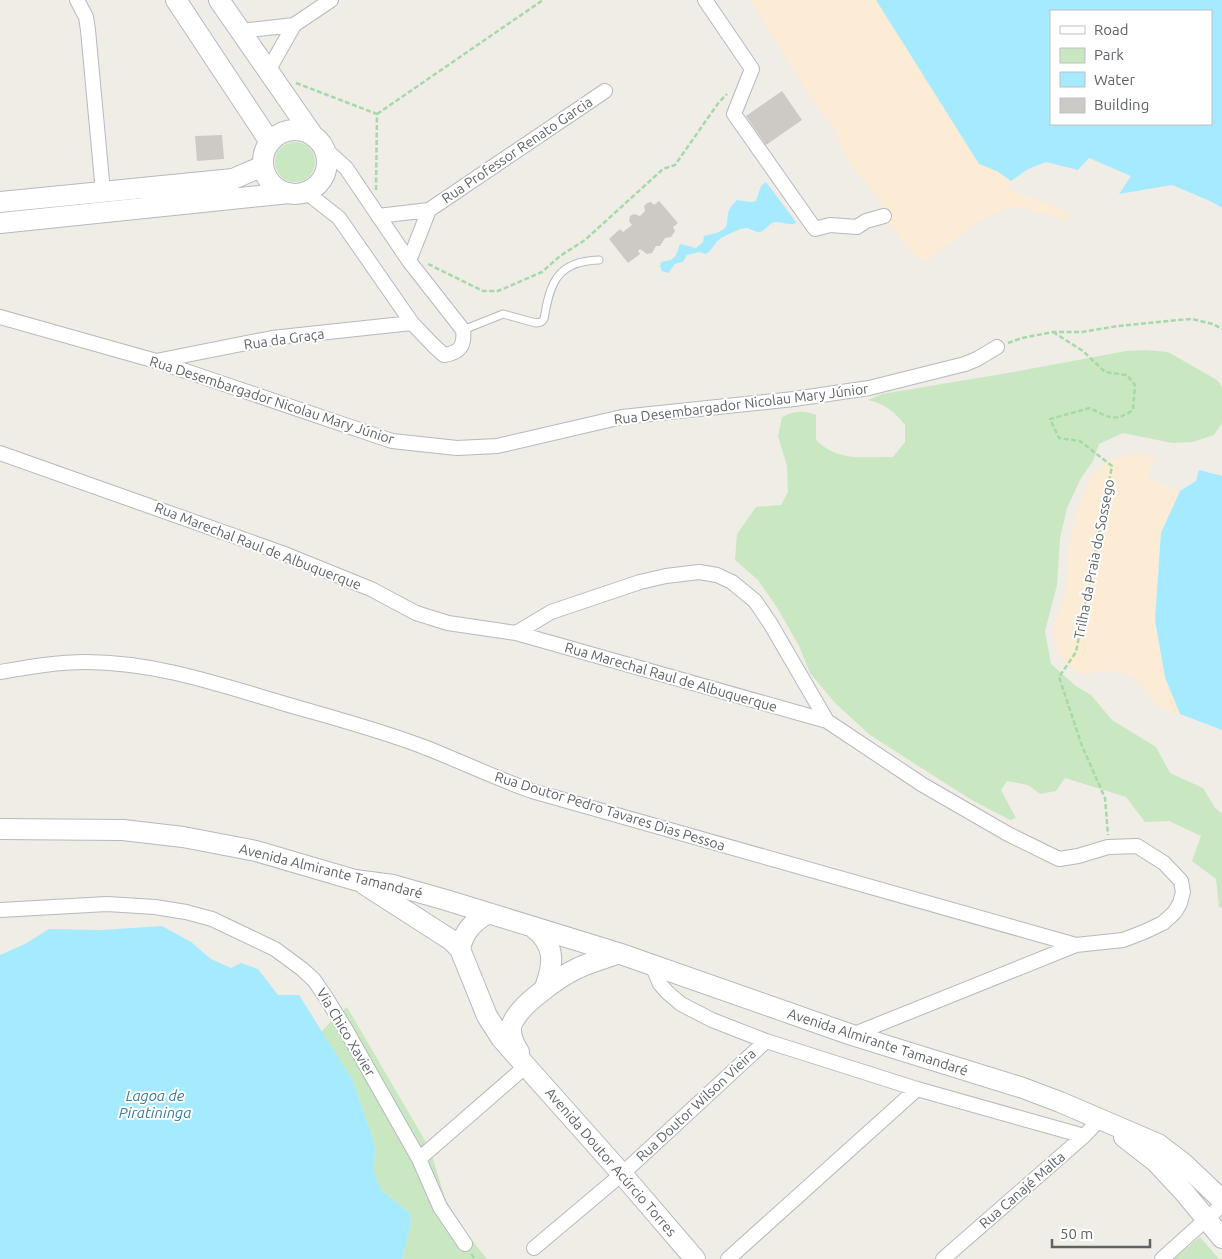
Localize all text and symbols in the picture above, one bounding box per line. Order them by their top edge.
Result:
legend [1050,10,1212,125]
text: Road [1094,21,1129,38]
text: Park [1094,46,1124,63]
text: Water [1094,71,1135,88]
street label: Rua Professor Renato Garcia [439,94,595,206]
text: Building [1094,96,1149,113]
street label: Rua da Graça [243,325,325,353]
street label: Rua Desembargador Nicolau Mary Júnior [148,353,397,447]
street label: Rua Desembargador Nicolau Mary Júnior [613,380,870,428]
street label: Trilha da Praia do Sossego [1071,478,1117,640]
street label: Rua Marechal Raul de Albuquerque [152,499,364,593]
street label: Rua Marechal Raul de Albuquerque [563,639,779,715]
street label: Rua Doutor Pedro Tavares Dias Pessoa [493,768,727,854]
street label: Avenida Almirante Tamandaré [238,840,424,902]
street label: Via Chico Xavier [313,985,379,1080]
street label: Avenida Almirante Tamandaré [786,1005,970,1079]
street label: Rua Doutor Wilson Vieira [633,1045,759,1165]
street label: Avenida Doutor Acúrcio Torres [542,1084,680,1240]
water label: Lagoa de Piratininga [119,1087,191,1121]
street label: Rua Canajé Malta [976,1148,1068,1232]
scale bar [1052,1216,1150,1248]
text: 50 m [1060,1225,1093,1242]

